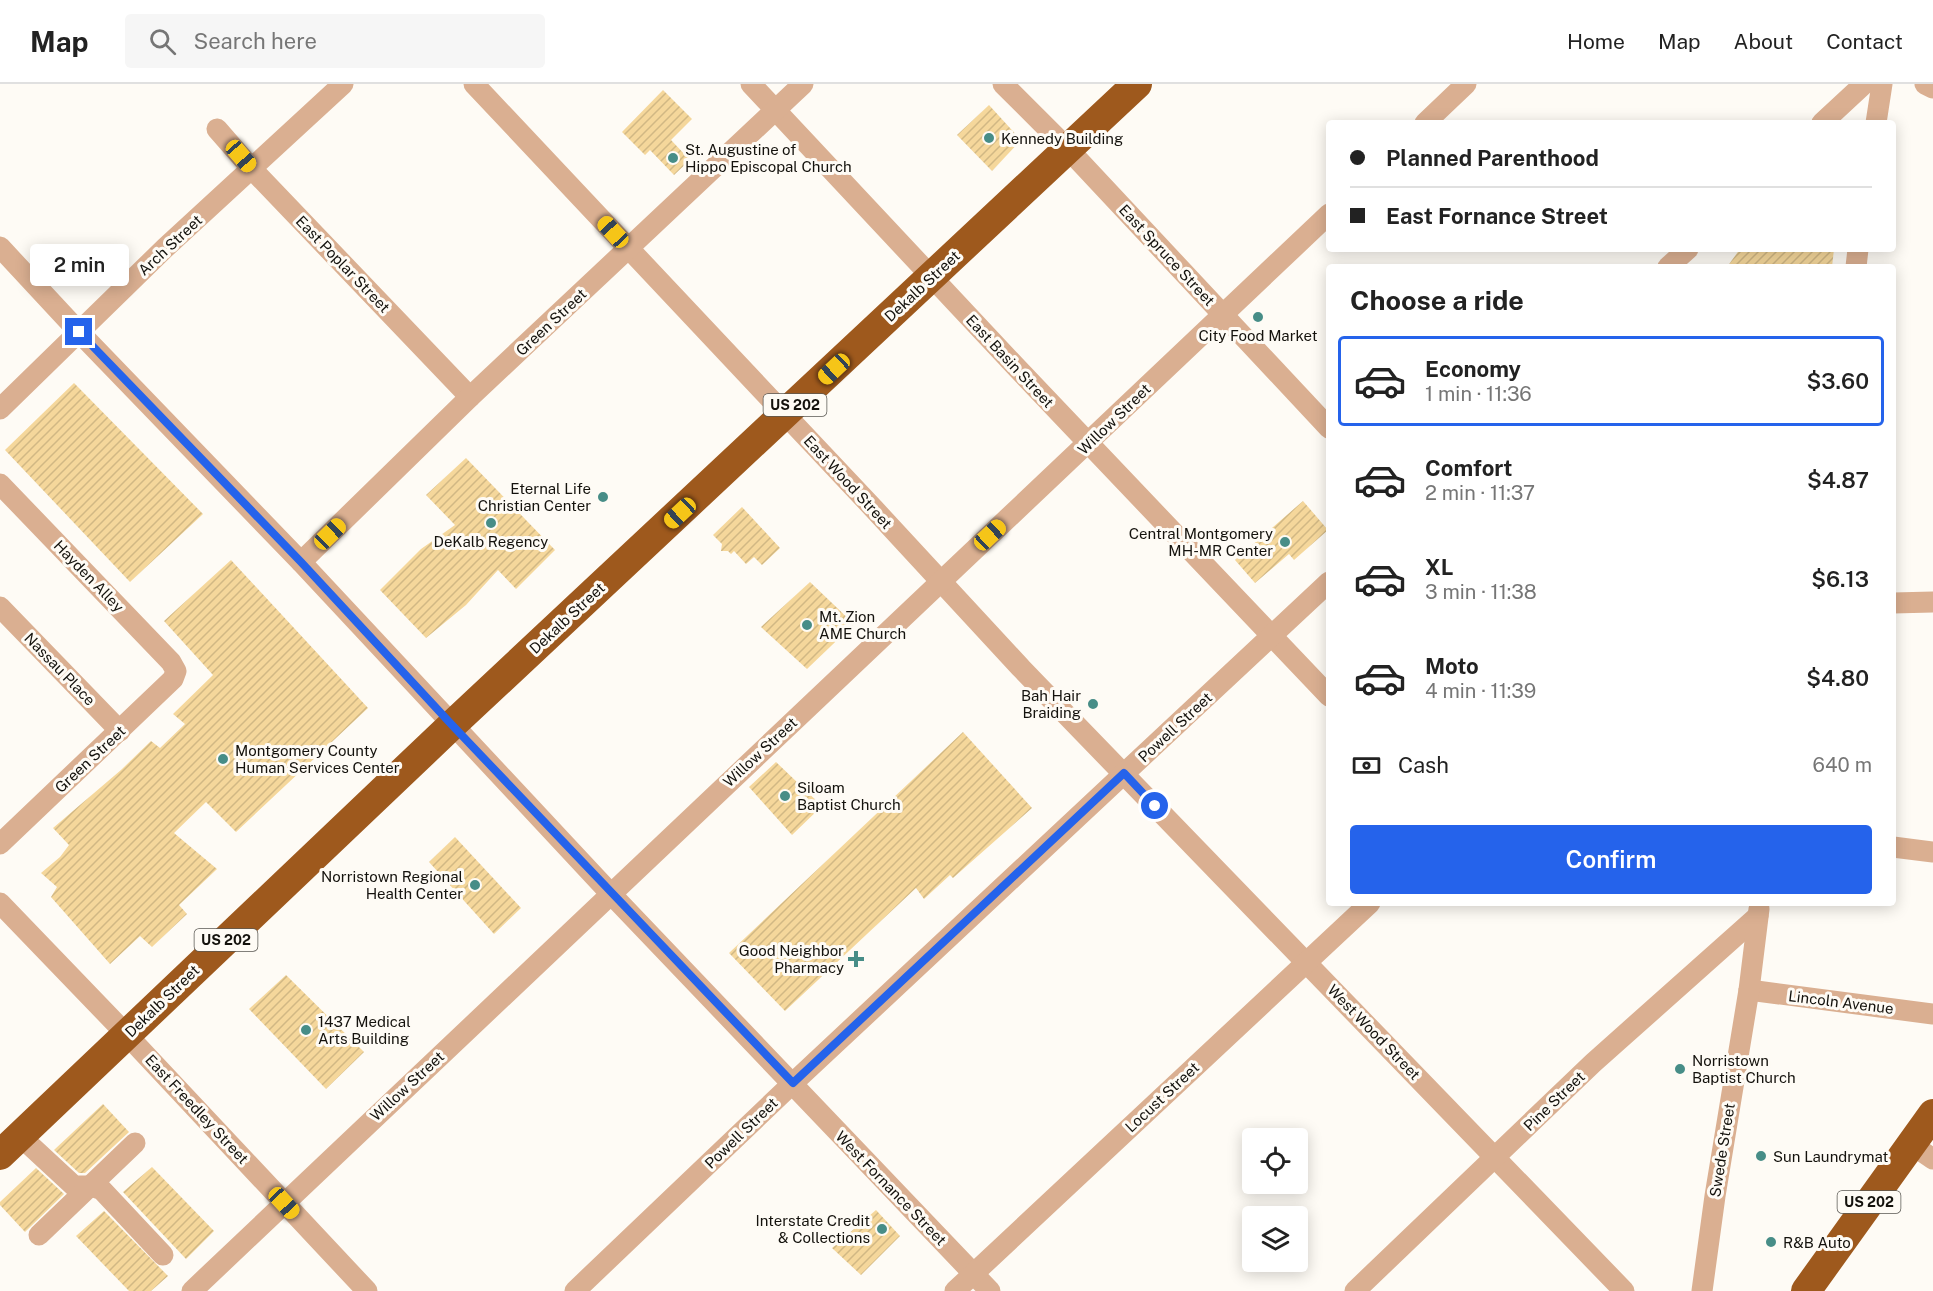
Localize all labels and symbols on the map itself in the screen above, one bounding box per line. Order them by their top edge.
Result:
place label: Kennedy Building [1001,130,1123,147]
marker: Kennedy Building [982,131,996,145]
car [222,137,260,175]
place label: St. Augustine of Hippo Episcopal Church [685,141,852,175]
marker: St. Augustine of Hippo Episcopal Church [666,151,680,165]
street label: East Spruce Street [1116,201,1218,309]
street label: Arch Street [135,211,205,279]
street label: East Poplar Street [293,212,393,316]
car [594,213,632,251]
callout: 2 min [29,245,128,287]
street label: Dekalb Street [881,247,963,325]
street label: Green Street [512,285,590,359]
marker: City Food Market [1251,310,1265,324]
street label: East Basin Street [963,311,1057,411]
route end [65,318,92,345]
place label: City Food Market [1198,327,1318,344]
car [815,350,853,388]
street label: Willow Street [1074,380,1154,458]
road number: US 202 [764,394,826,416]
street label: East Wood Street [801,432,896,532]
place label: Eternal Life Christian Center [478,480,591,514]
marker: Eternal Life Christian Center [596,490,610,504]
car [661,494,699,532]
car [311,515,349,553]
marker: DeKalb Regency [484,516,498,530]
car [971,516,1009,554]
place label: Central Montgomery MH-MR Center [1129,525,1273,559]
place label: DeKalb Regency [434,533,548,550]
marker: Central Montgomery MH-MR Center [1278,535,1292,549]
street label: Hayden Alley [51,537,127,615]
street label: Dekalb Street [526,579,608,657]
place label: Mt. Zion AME Church [819,608,906,642]
marker: Mt. Zion AME Church [800,618,814,632]
street label: Nassau Place [21,629,99,709]
place label: Bah Hair Braiding [1021,687,1081,721]
street label: Powell Street [1135,689,1215,765]
marker: Bah Hair Braiding [1086,697,1100,711]
street label: Willow Street [720,714,800,790]
street label: Green Street [51,722,129,796]
place label: Montgomery County Human Services Center [235,742,400,776]
marker: Montgomery County Human Services Center [216,752,230,766]
place label: Siloam Baptist Church [797,779,901,813]
marker: Siloam Baptist Church [778,789,792,803]
route start [1141,792,1168,819]
place label: Norristown Regional Health Center [321,868,463,902]
marker: Norristown Regional Health Center [468,878,482,892]
road number: US 202 [194,929,258,951]
place label: Good Neighbor Pharmacy [739,942,844,976]
marker: Good Neighbor Pharmacy [849,952,863,966]
street label: Dekalb Street [121,961,203,1041]
street label: West Wood Street [1324,981,1424,1083]
street label: Lincoln Avenue [1787,987,1895,1017]
place label: 1437 Medical Arts Building [318,1013,411,1047]
marker: 1437 Medical Arts Building [299,1023,313,1037]
street label: Willow Street [367,1048,447,1124]
street label: East Freedley Street [142,1051,252,1167]
place label: Norristown Baptist Church [1692,1052,1796,1086]
street label: Locust Street [1122,1058,1202,1135]
marker: Norristown Baptist Church [1673,1062,1687,1076]
street label: Pine Street [1520,1068,1588,1134]
street label: Powell Street [701,1094,781,1172]
street label: Swede Street [1706,1102,1738,1198]
street label: West Fornance Street [832,1128,950,1249]
place label: Sun Laundrymat [1773,1148,1888,1165]
marker: Sun Laundrymat [1754,1149,1768,1163]
car [265,1184,303,1222]
road number: US 202 [1838,1191,1900,1213]
place label: Interstate Credit & Collections [755,1212,870,1246]
marker: Interstate Credit & Collections [875,1222,889,1236]
place label: R&B Auto [1783,1234,1851,1251]
marker: R&B Auto [1764,1235,1778,1249]

